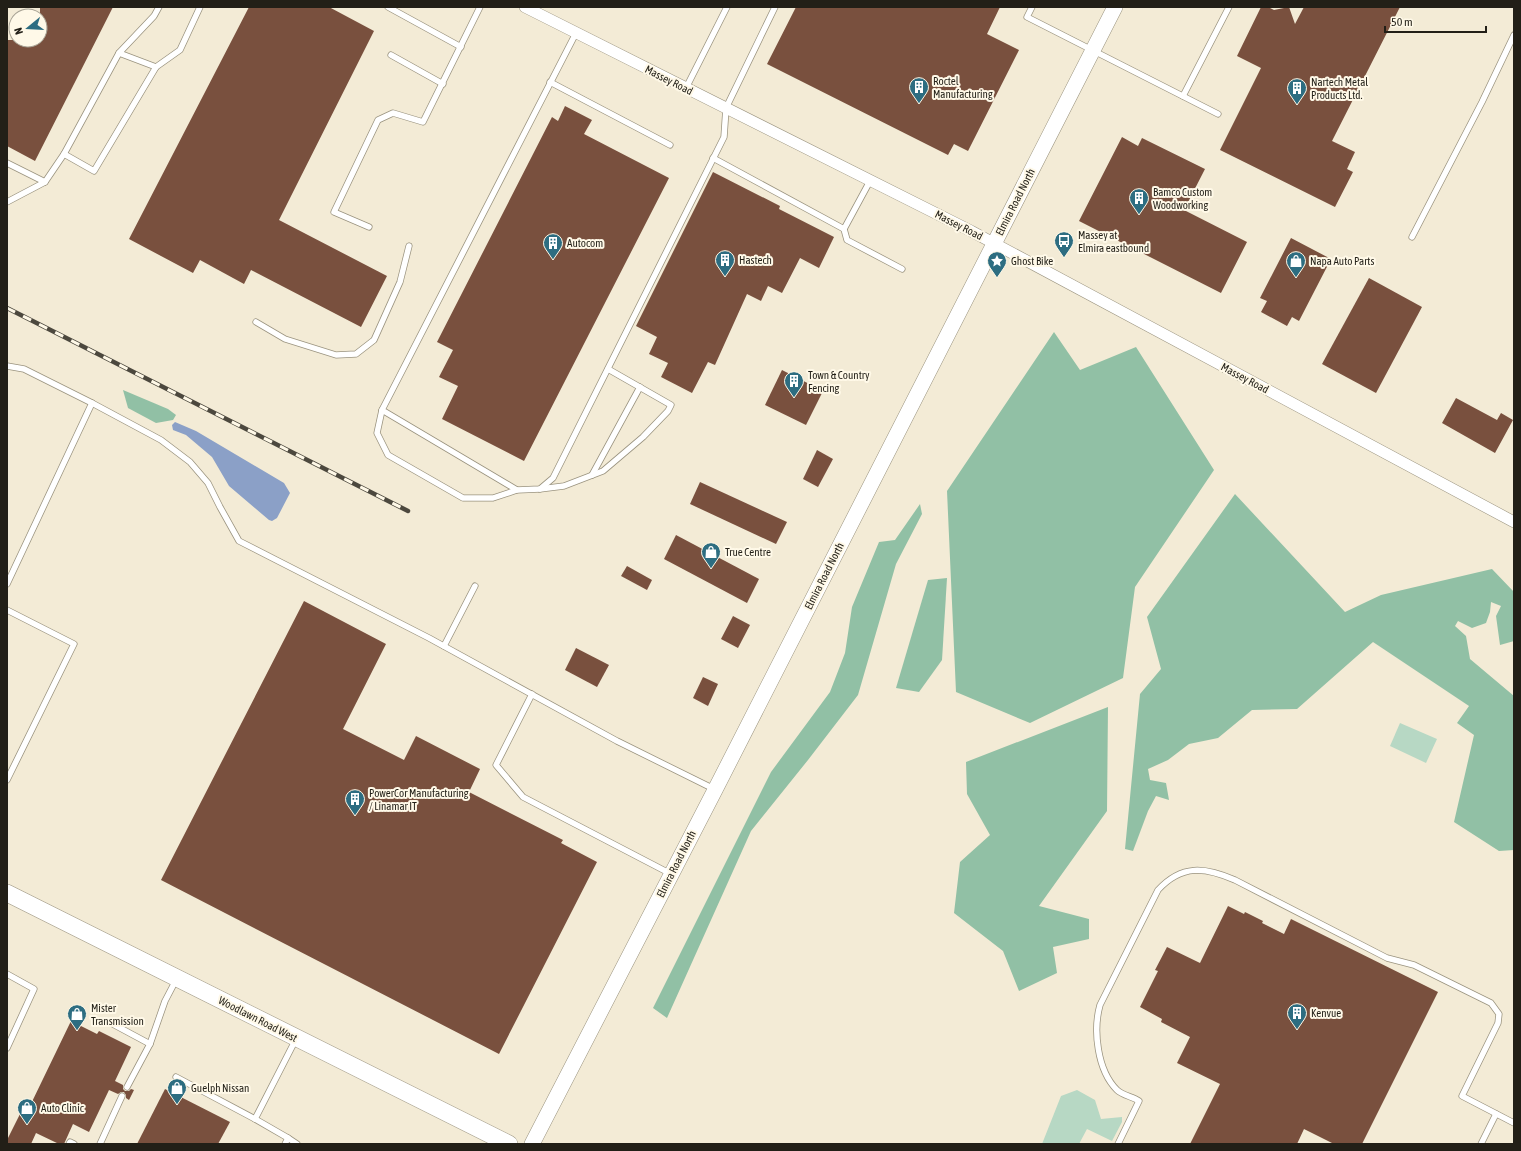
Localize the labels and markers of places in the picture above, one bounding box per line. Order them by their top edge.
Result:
place label: Roctel Manufacturing [933,75,993,100]
building icon: Roctel Manufacturing [908,76,930,104]
place label: Nartech Metal Products Ltd. [1311,76,1368,101]
building icon: Nartech Metal Products Ltd. [1286,77,1308,105]
place label: Bamco Custom Woodworking [1153,186,1212,211]
building icon: Bamco Custom Woodworking [1128,187,1150,215]
place label: Massey at Elmira eastbound [1078,229,1149,254]
bus stop icon: Massey at Elmira eastbound [1053,230,1075,258]
building icon: Autocom [542,232,564,260]
place label: Autocom [567,237,603,249]
building icon: Hastech [714,249,736,277]
place icon: Ghost Bike [986,250,1008,278]
shop icon: Napa Auto Parts [1285,250,1307,278]
place label: Hastech [739,254,772,266]
place label: Ghost Bike [1011,255,1053,267]
place label: Napa Auto Parts [1310,255,1374,267]
place label: Town & Country Fencing [808,369,870,394]
building icon: Town & Country Fencing [783,370,805,398]
shop icon: True Centre [700,541,722,569]
place label: True Centre [725,546,771,558]
place label: PowerCor Manufacturing / Linamar IT [369,787,469,812]
building icon: PowerCor Manufacturing / Linamar IT [344,788,366,816]
place label: Mister Transmission [91,1002,144,1027]
building icon: Kenvue [1286,1002,1308,1030]
shop icon: Mister Transmission [66,1003,88,1031]
place label: Kenvue [1311,1007,1341,1019]
shop icon: Guelph Nissan [166,1077,188,1105]
place label: Guelph Nissan [191,1082,249,1094]
shop icon: Auto Clinic [16,1097,38,1125]
place label: Auto Clinic [41,1102,85,1114]

